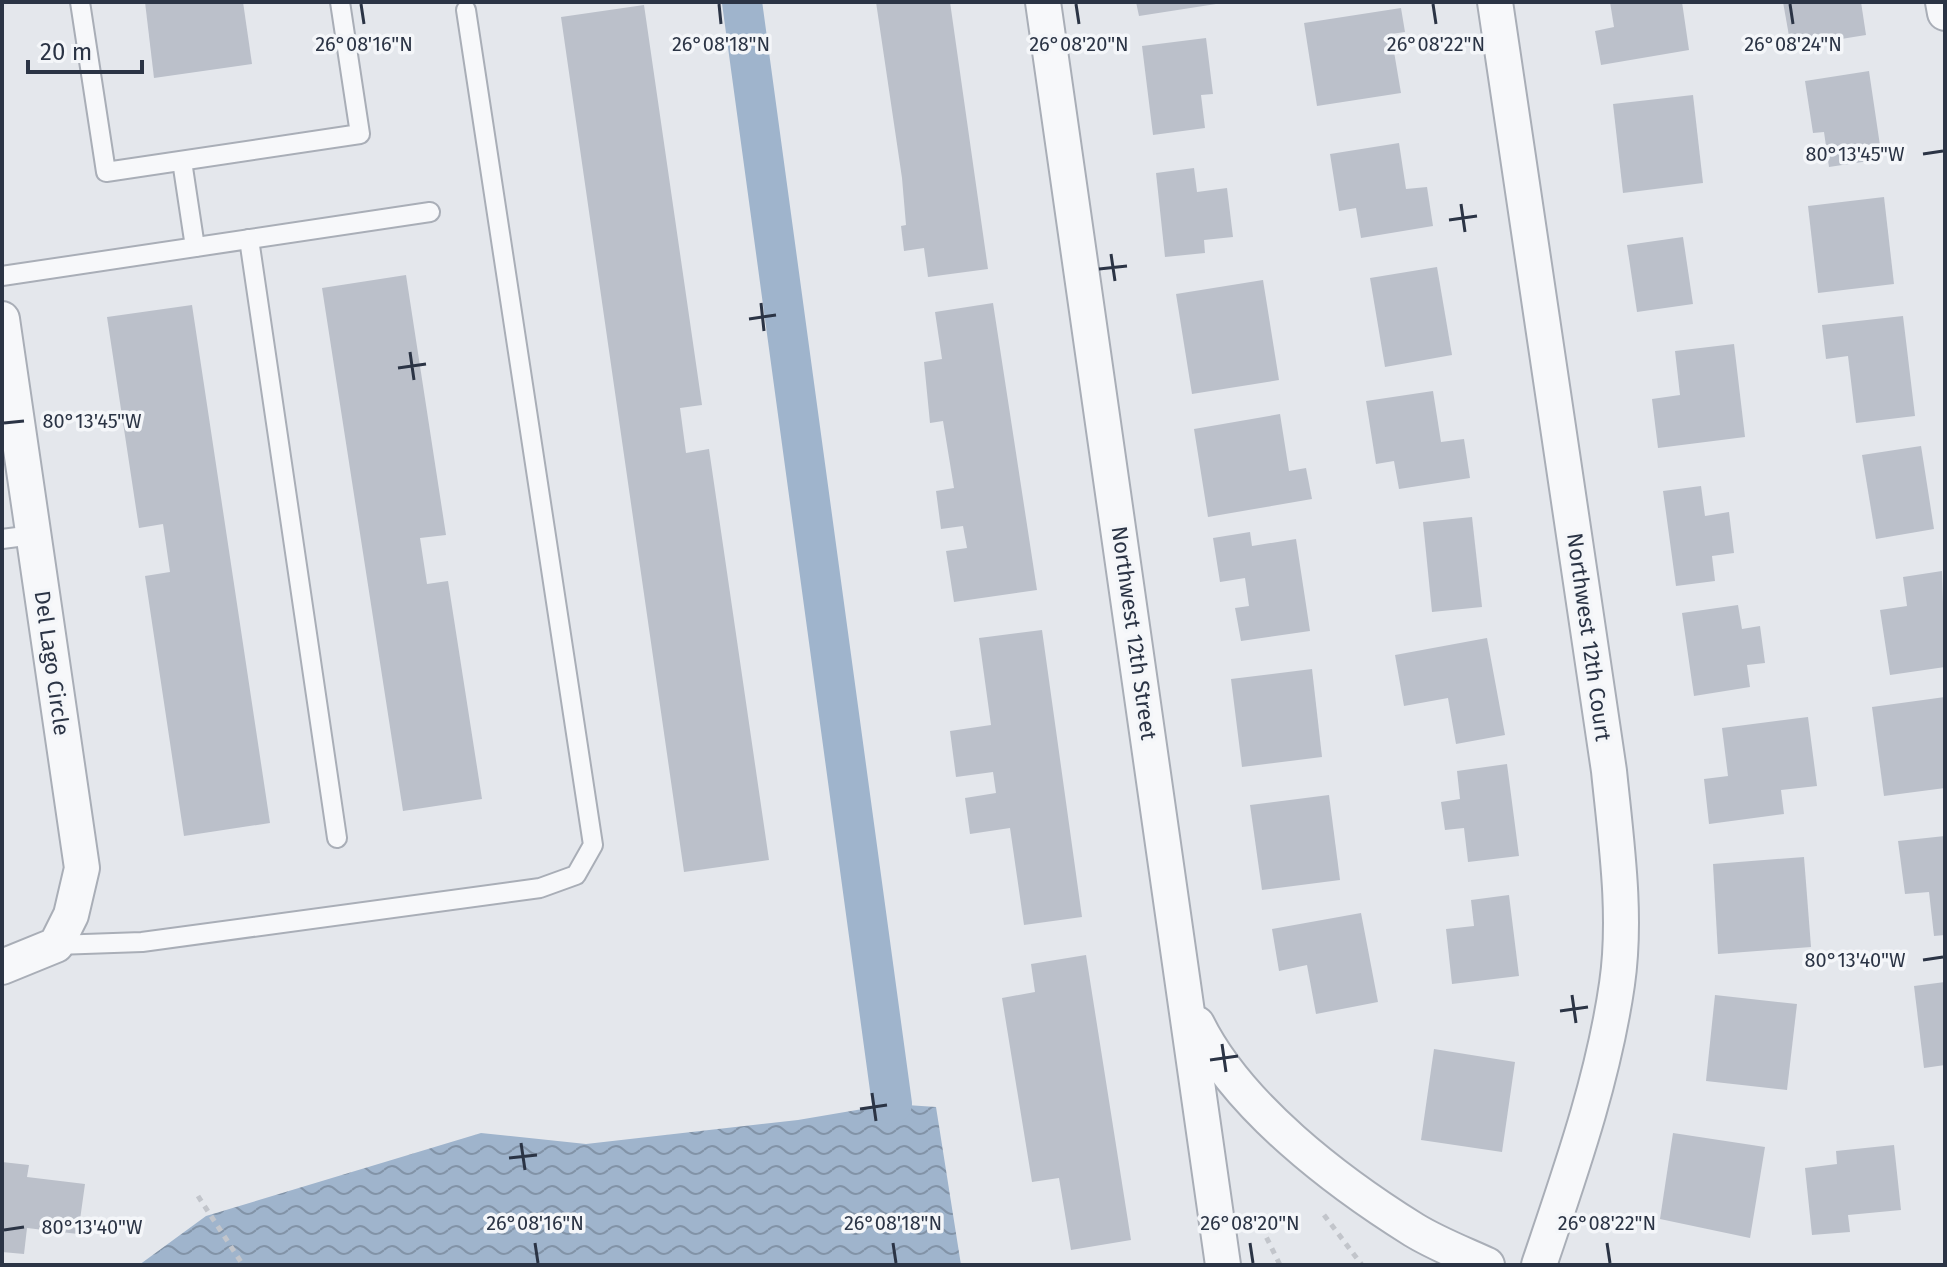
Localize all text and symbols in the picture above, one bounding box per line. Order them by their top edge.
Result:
scale bar [28,24,142,74]
text: 26°08'16"N [315,32,413,56]
text: 26°08'18"N [672,32,770,56]
text: 26°08'20"N [1029,32,1129,56]
text: 26°08'22"N [1387,32,1485,56]
text: 26°08'24"N [1744,32,1842,56]
text: 20 m [40,38,92,66]
text: 80°13'45"W [1805,142,1905,166]
text: 80°13'45"W [42,409,142,433]
street label: Northwest 12th Street [1106,524,1162,742]
street label: Northwest 12th Court [1561,531,1617,743]
street label: Del Lago Circle [28,589,76,737]
text: 80°13'40"W [1805,948,1906,972]
text: 26°08'16"N [486,1211,584,1235]
text: 26°08'18"N [844,1211,942,1235]
text: 26°08'20"N [1200,1211,1300,1235]
text: 26°08'22"N [1558,1211,1656,1235]
text: 80°13'40"W [42,1215,143,1239]

